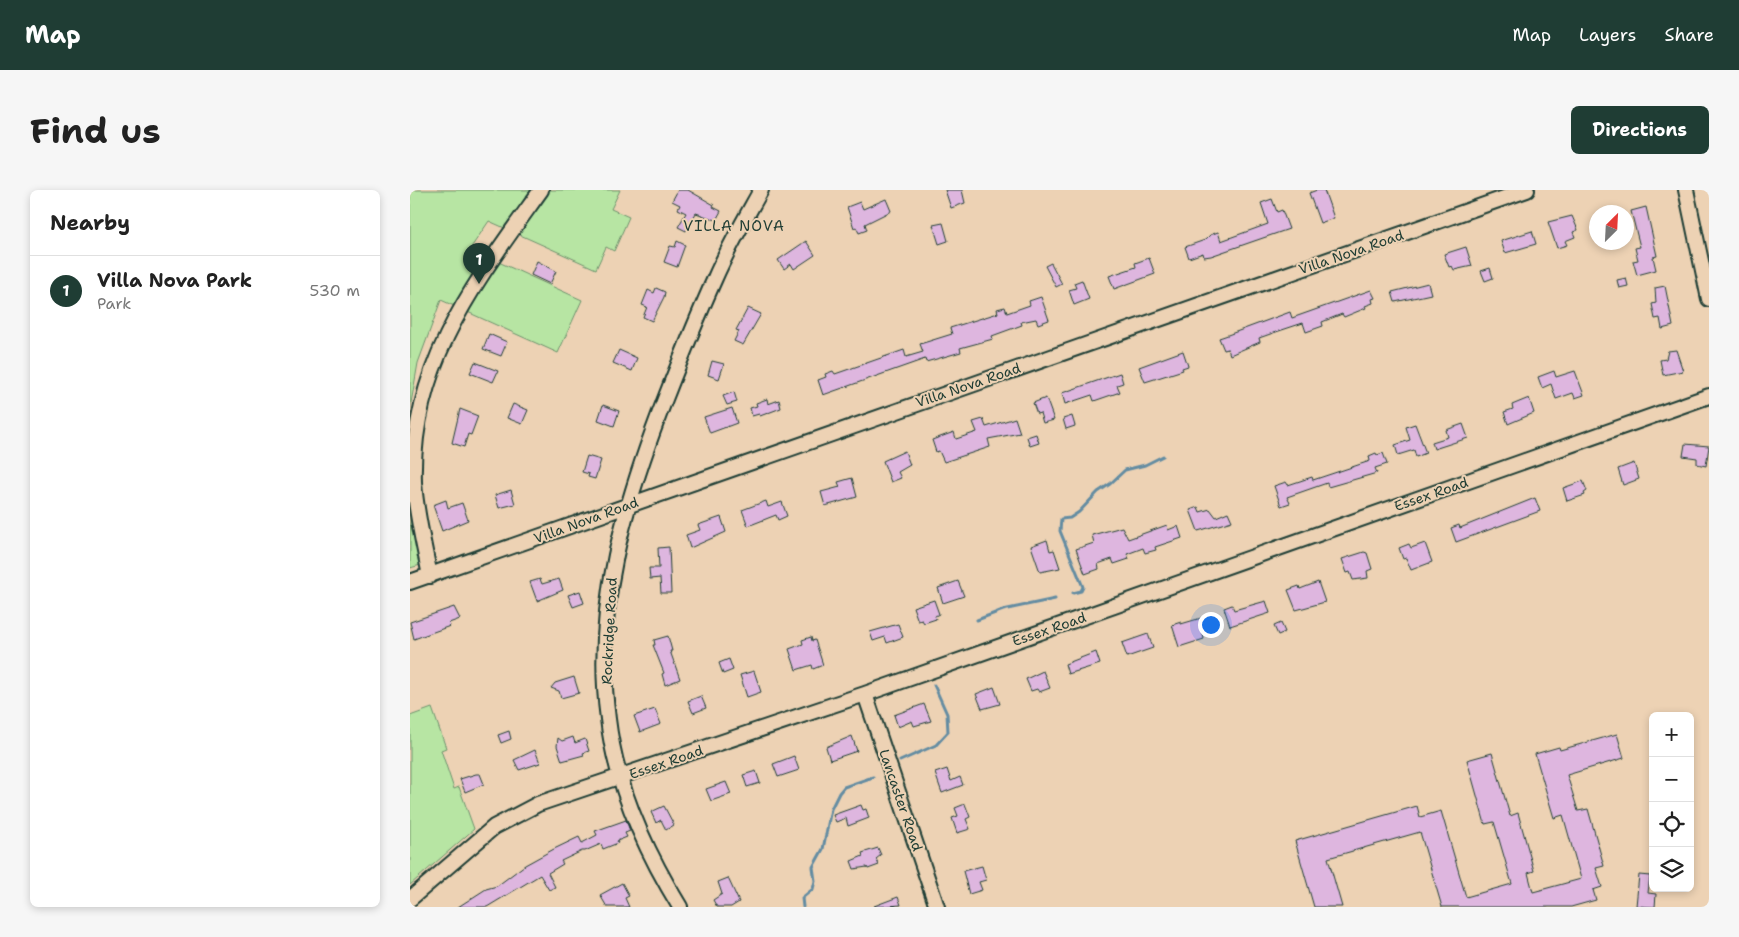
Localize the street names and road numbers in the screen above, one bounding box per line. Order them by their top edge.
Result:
street label: Villa Nova Road [1296,226,1406,278]
street label: Villa Nova Road [913,359,1023,411]
street label: Essex Road [1392,473,1470,515]
street label: Villa Nova Road [531,493,641,547]
street label: Rockridge Road [597,577,621,685]
street label: Essex Road [1010,608,1088,650]
street label: Essex Road [627,741,705,783]
street label: Lancaster Road [875,747,927,854]

